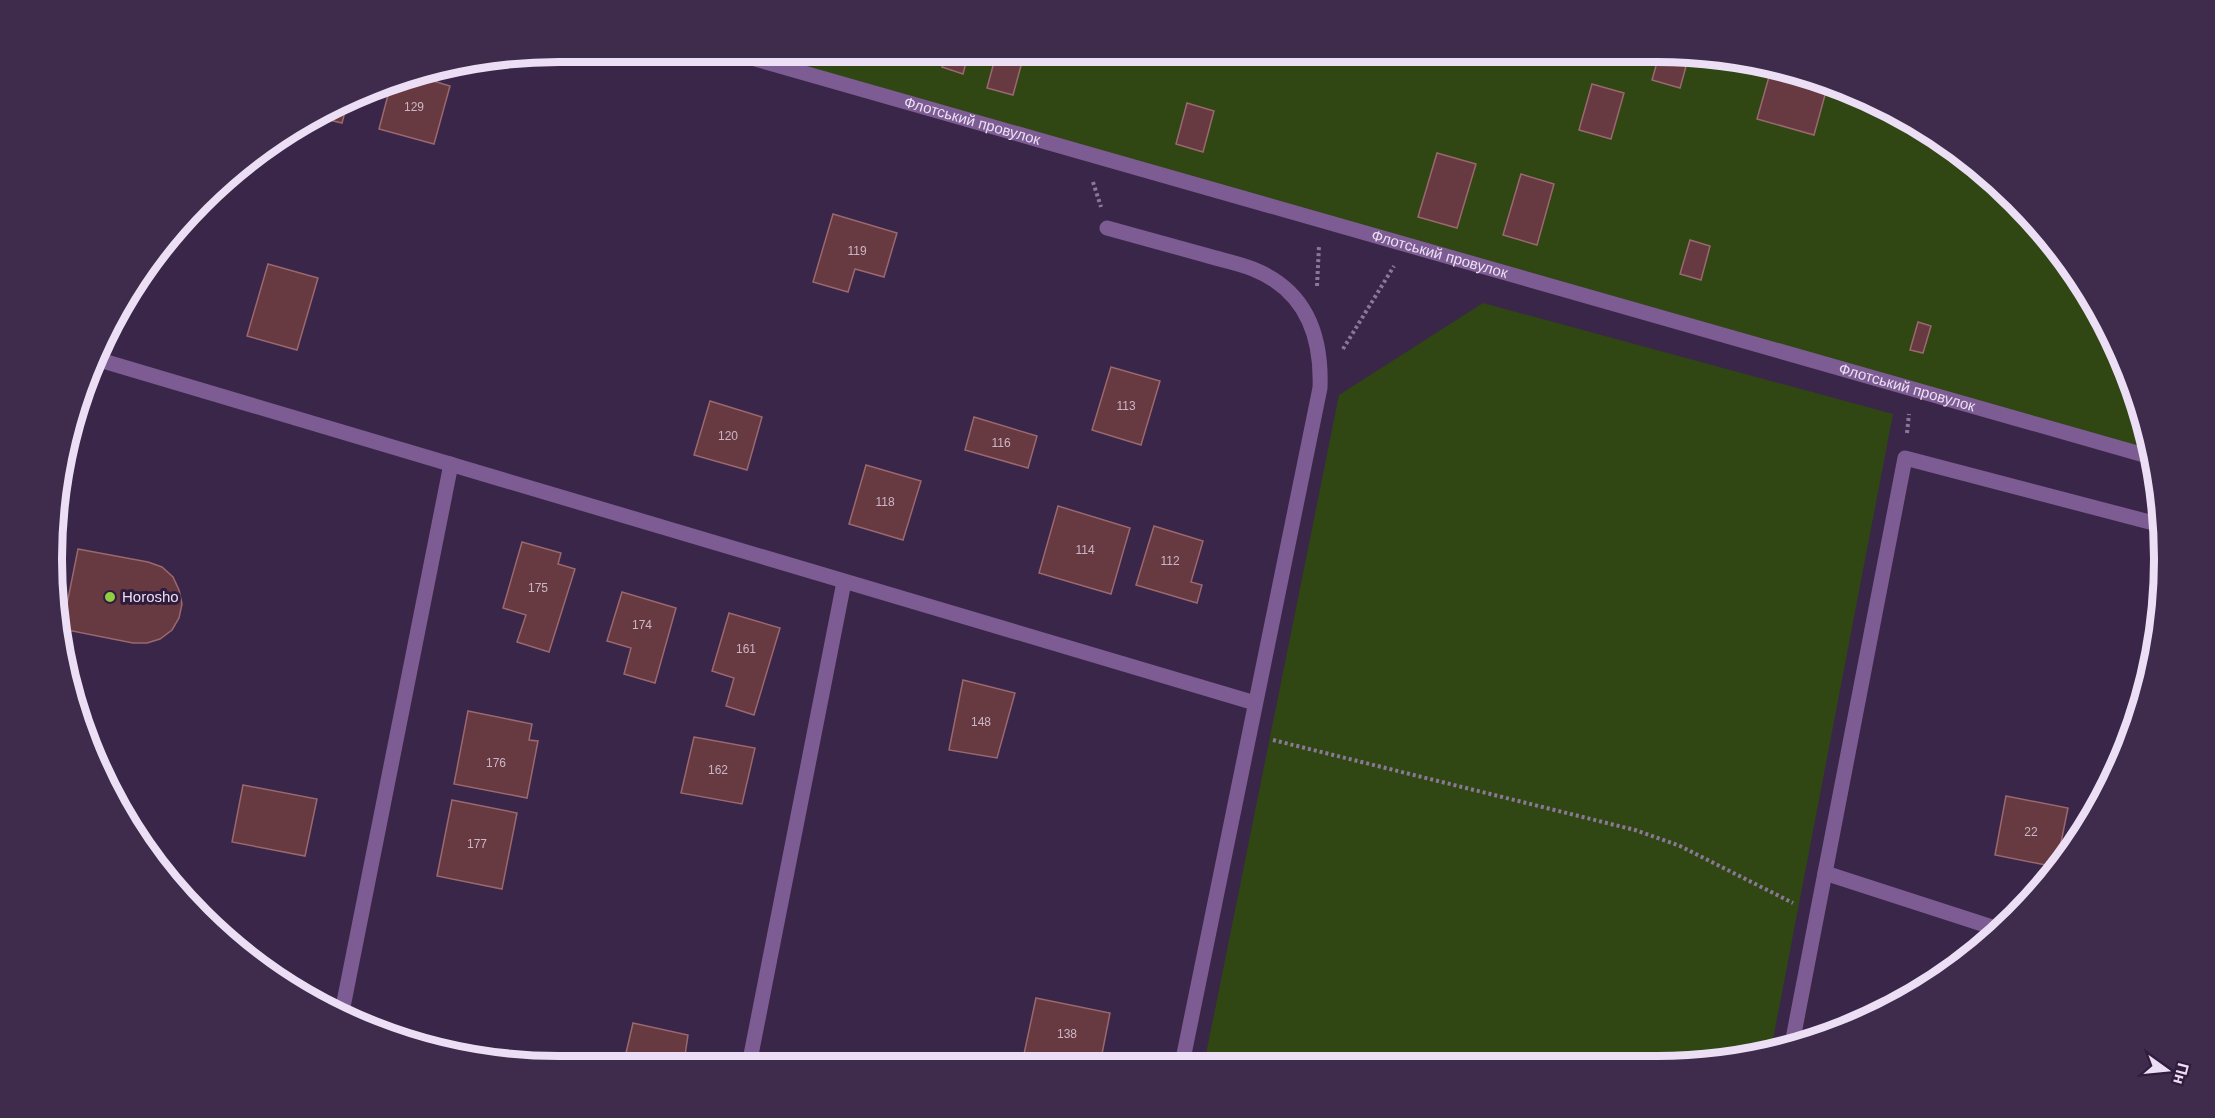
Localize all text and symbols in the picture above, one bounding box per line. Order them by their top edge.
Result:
street label: Флотський провулок [902,93,1043,148]
house number: 129 [404,100,424,114]
street label: Флотський провулок [1370,226,1510,281]
house number: 119 [847,244,867,258]
street label: Флотський провулок [1837,359,1978,415]
house number: 113 [1116,399,1136,413]
house number: 120 [718,429,738,443]
house number: 116 [991,436,1011,450]
house number: 118 [875,495,895,509]
house number: 114 [1075,543,1095,557]
house number: 112 [1160,554,1180,568]
house number: 175 [528,581,548,595]
place label: Horosho [122,588,179,605]
marker: Horosho [103,590,117,604]
house number: 174 [632,618,652,632]
house number: 161 [736,642,756,656]
house number: 148 [971,715,991,729]
house number: 176 [486,756,506,770]
house number: 162 [708,763,728,777]
house number: 22 [2024,825,2038,839]
house number: 177 [467,837,487,851]
house number: 138 [1057,1027,1077,1041]
north arrow [2137,1040,2197,1100]
text: Пн [2170,1061,2192,1086]

